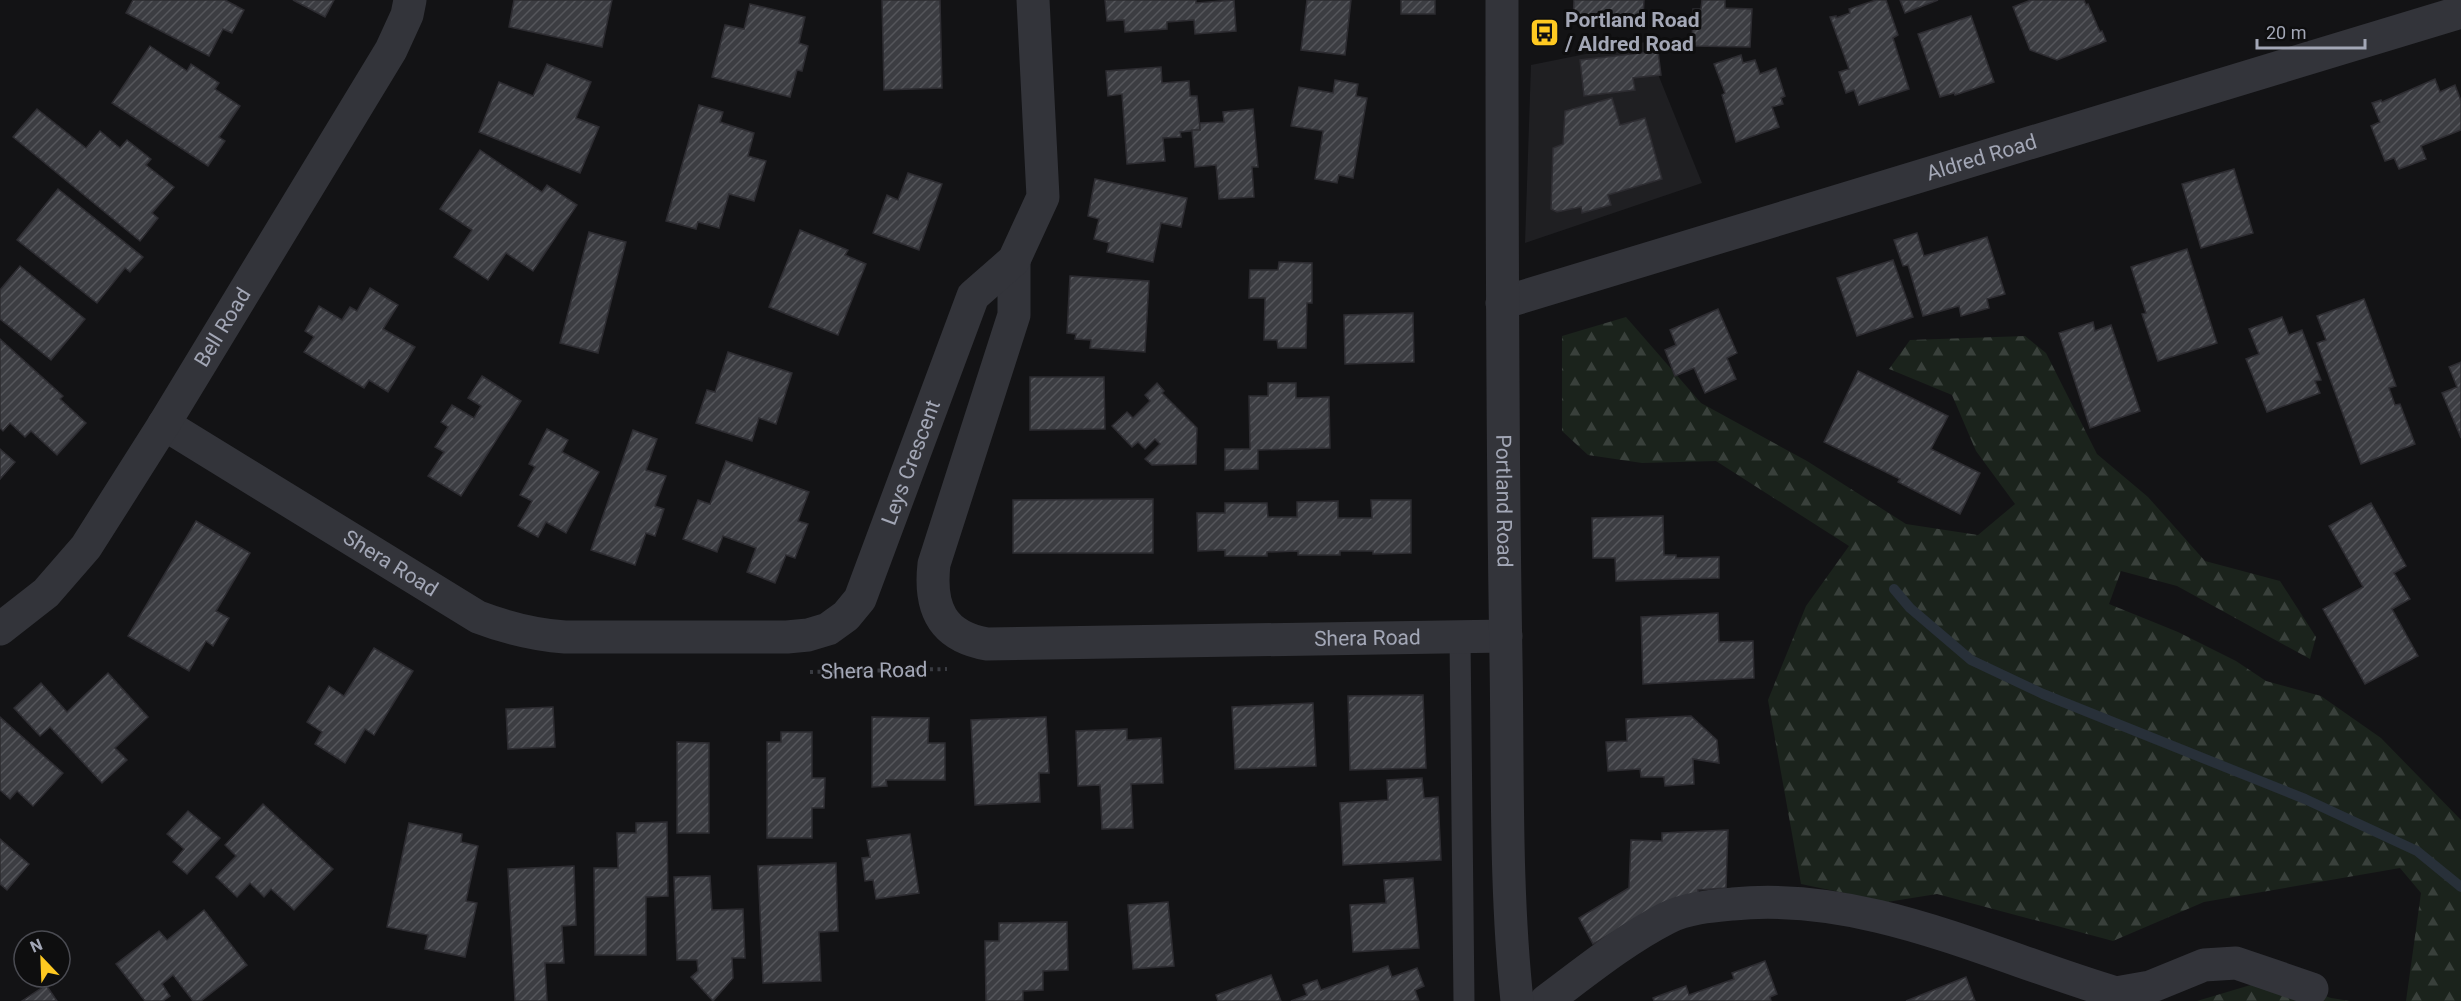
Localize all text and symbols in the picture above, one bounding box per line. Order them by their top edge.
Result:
place label: Portland Road / Aldred Road [1564,8,1700,56]
scale bar [2257,12,2365,50]
bus stop icon: Portland Road / Aldred Road [1528,16,1560,48]
text: 20 m [2266,22,2306,43]
street label: Aldred Road [1923,129,2039,186]
street label: Bell Road [190,284,256,371]
street label: Leys Crescent [877,397,945,528]
street label: Portland Road [1491,434,1517,568]
street label: Shera Road [339,525,442,601]
street label: Shera Road [1314,625,1421,651]
street label: Shera Road [820,657,928,684]
north arrow [12,929,72,989]
text: N [27,935,45,957]

